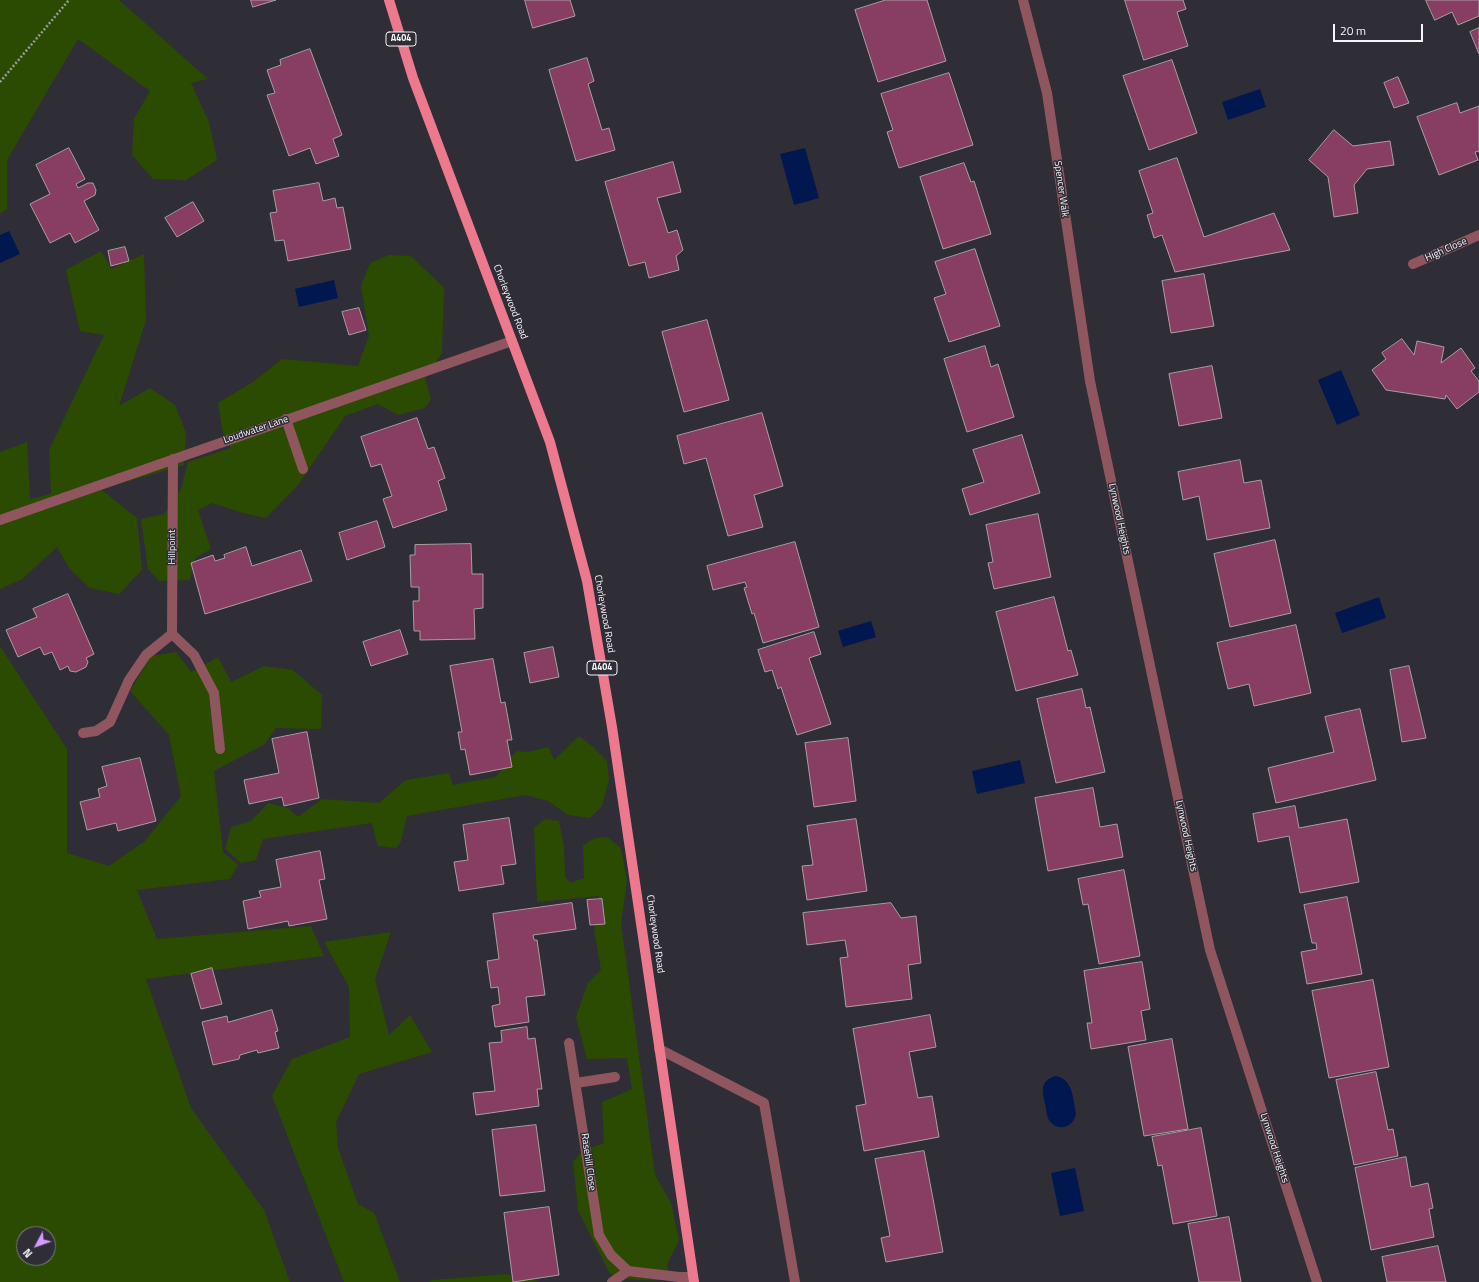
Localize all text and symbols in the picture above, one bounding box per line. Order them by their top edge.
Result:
scale bar [1335,16,1425,42]
text: 20 m [1340,21,1366,40]
road number: A404 [386,32,416,46]
street label: Spencer Walk [1051,160,1071,218]
street label: High Close [1423,235,1469,265]
street label: Chorleywood Road [490,263,530,341]
street label: Loudwater Lane [222,413,290,447]
street label: Lynwood Heights [1106,482,1132,556]
street label: Hillpoint [167,529,179,565]
street label: Chorleywood Road [591,574,617,654]
road number: A404 [587,661,617,675]
street label: Lynwood Heights [1173,799,1199,873]
street label: Chorleywood Road [644,894,666,974]
street label: Lynwood Heights [1257,1112,1291,1184]
street label: Rasehill Close [578,1132,598,1192]
north arrow [16,1226,56,1266]
text: N [19,1245,36,1261]

